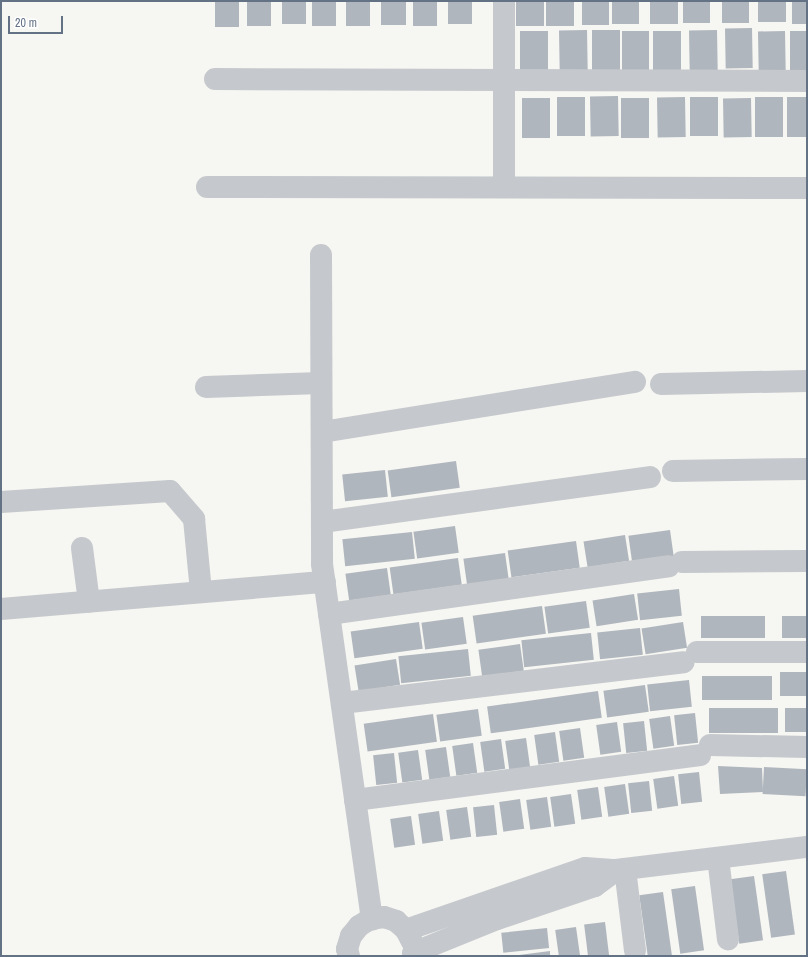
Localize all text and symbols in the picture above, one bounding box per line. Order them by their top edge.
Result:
scale bar [10,8,65,34]
text: 20 m [15,15,37,31]

